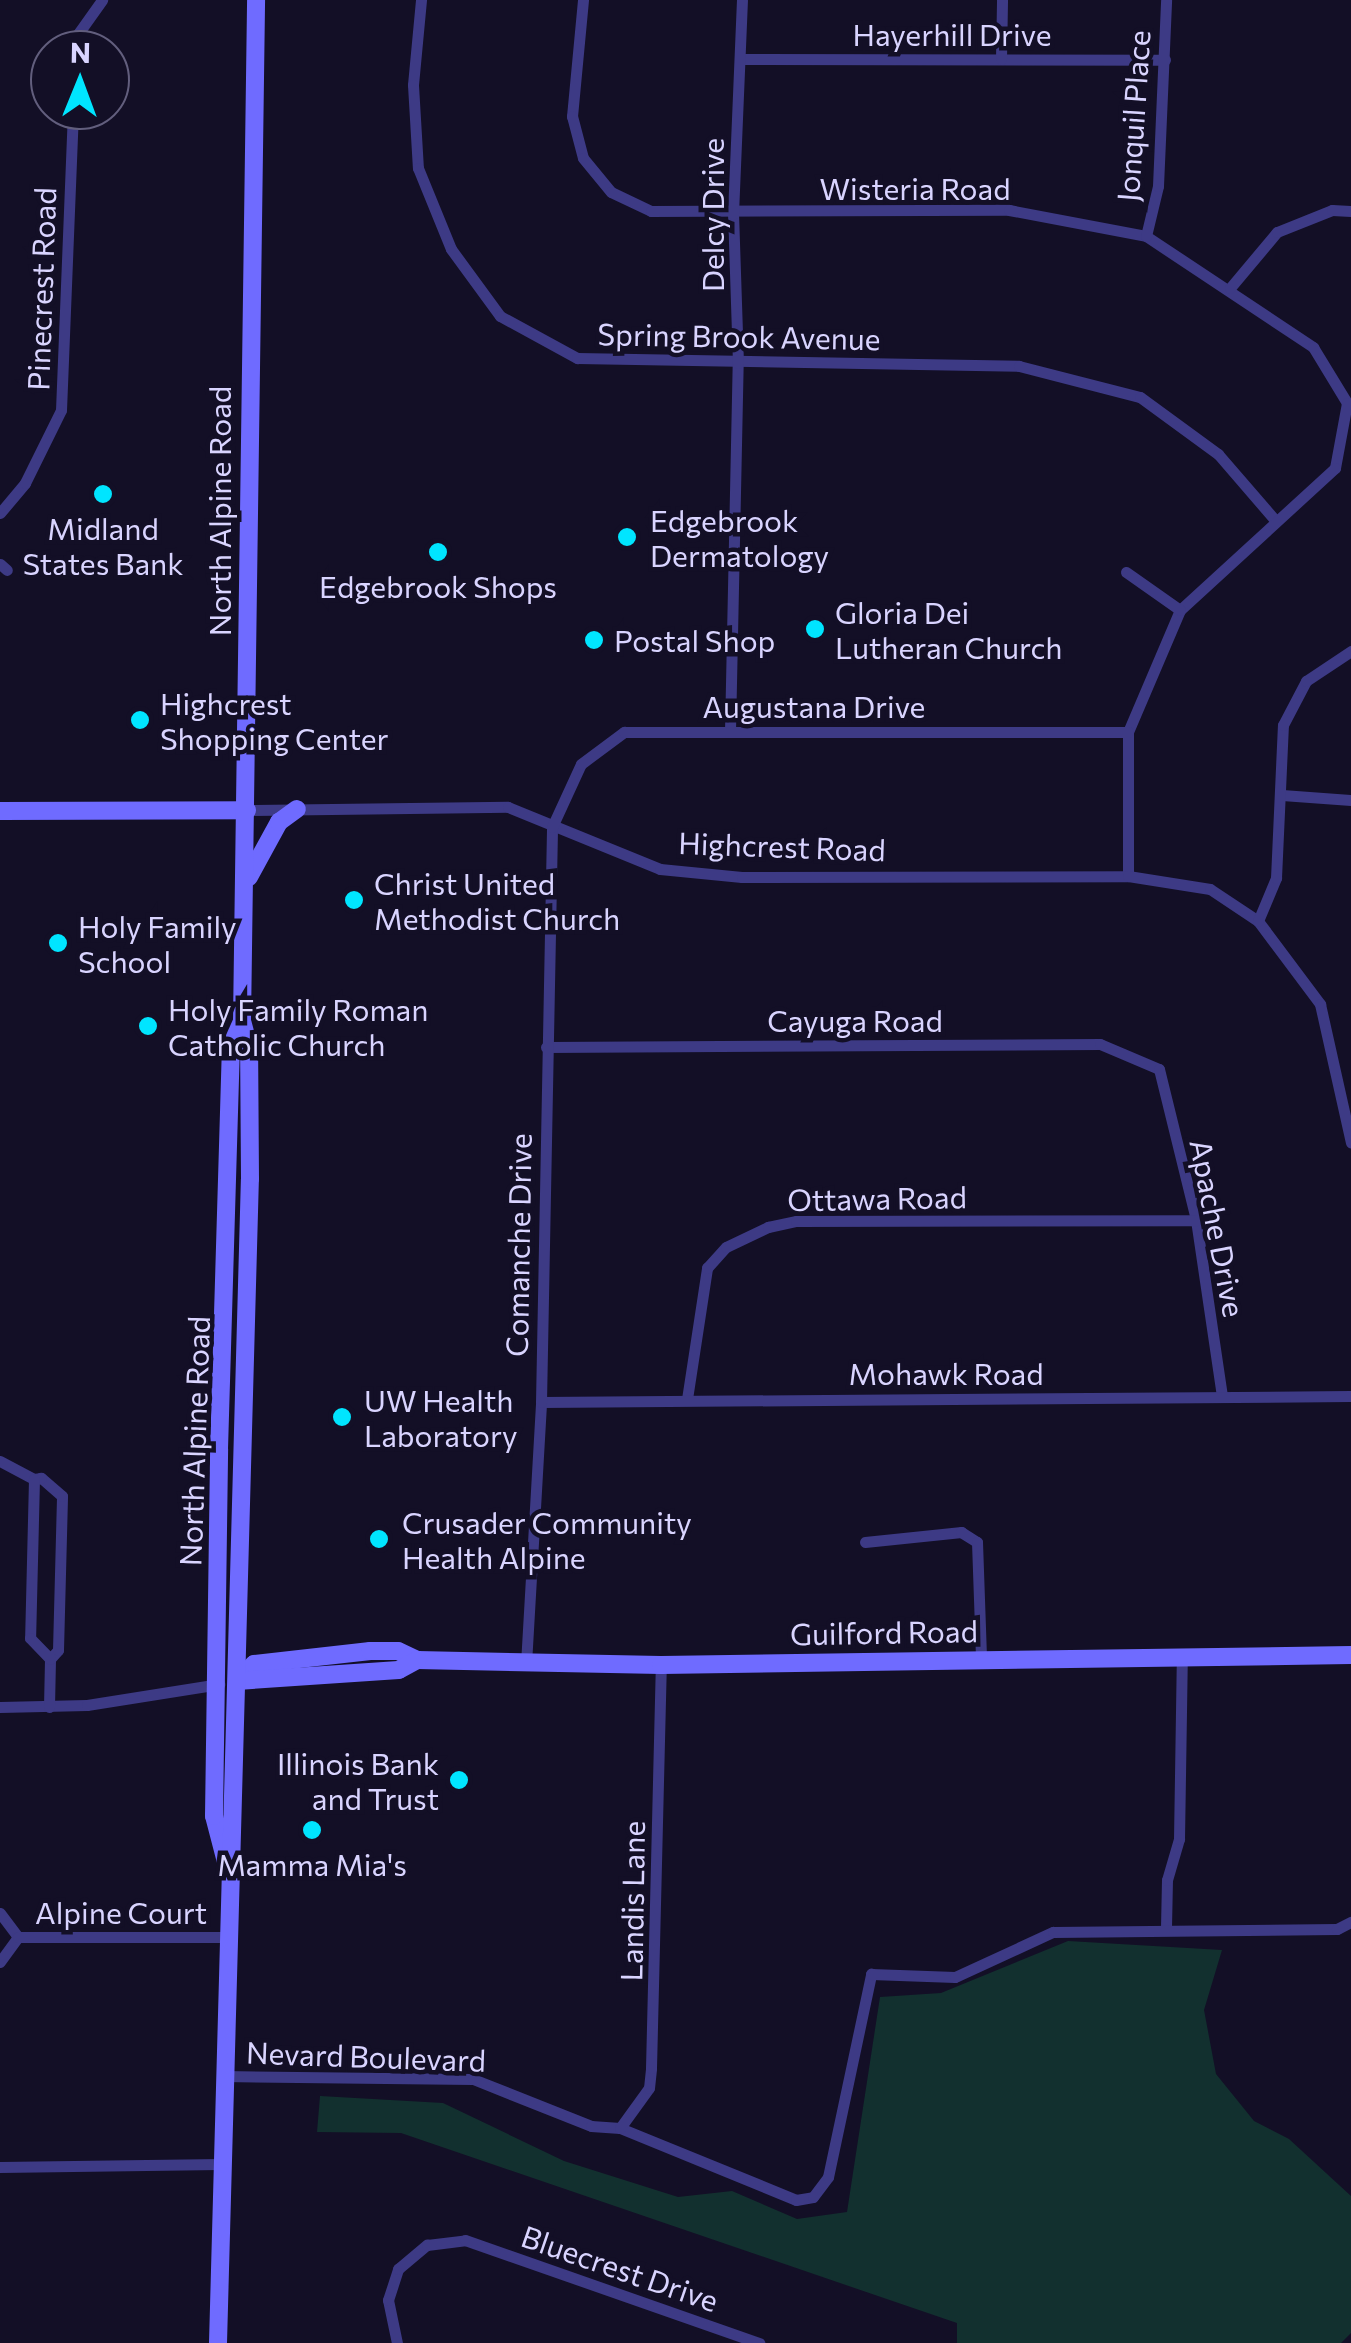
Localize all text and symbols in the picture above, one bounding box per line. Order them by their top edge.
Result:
street label: Hayerhill Drive [853,16,1051,52]
street label: Jonquil Place [1109,29,1157,203]
north arrow [30,30,130,130]
text: N [70,35,91,69]
street label: Delcy Drive [694,138,730,292]
street label: Wisteria Road [820,170,1010,206]
street label: Pinecrest Road [19,187,63,391]
street label: Spring Brook Avenue [597,316,881,356]
street label: North Alpine Road [201,386,237,636]
marker: Midland States Bank [92,483,114,505]
place label: Edgebrook Dermatology [650,502,829,572]
place label: Midland States Bank [22,510,184,580]
marker: Edgebrook Dermatology [614,524,640,550]
marker: Edgebrook Shops [427,541,449,563]
place label: Edgebrook Shops [319,568,557,604]
place label: Gloria Dei Lutheran Church [835,594,1063,664]
marker: Gloria Dei Lutheran Church [804,618,826,640]
place label: Postal Shop [614,622,775,658]
marker: Postal Shop [583,629,605,651]
place label: Highcrest Shopping Center [160,685,389,756]
street label: Augustana Drive [703,688,925,724]
marker: Highcrest Shopping Center [129,709,151,731]
street label: Highcrest Road [678,824,886,868]
place label: Christ United Methodist Church [374,865,620,936]
marker: Christ United Methodist Church [343,889,365,911]
place label: Holy Family School [78,908,237,978]
marker: Holy Family School [47,932,69,954]
place label: Holy Family Roman Catholic Church [168,991,428,1062]
street label: Cayuga Road [767,1002,943,1038]
marker: Holy Family Roman Catholic Church [137,1015,159,1037]
street label: Comanche Drive [498,1133,538,1357]
street label: Apache Drive [1183,1136,1253,1320]
street label: Ottawa Road [787,1178,967,1218]
street label: North Alpine Road [172,1315,216,1567]
street label: Mohawk Road [848,1355,1044,1391]
place label: UW Health Laboratory [364,1382,517,1452]
marker: UW Health Laboratory [329,1404,355,1430]
place label: Crusader Community Health Alpine [402,1504,692,1574]
marker: Crusader Community Health Alpine [366,1526,392,1552]
street label: Guilford Road [790,1612,978,1652]
place label: Illinois Bank and Trust [277,1745,439,1816]
marker: Illinois Bank and Trust [448,1769,470,1791]
marker: Mamma Mia's [301,1819,323,1841]
street label: Landis Lane [613,1821,651,1981]
place label: Mamma Mia's [217,1846,407,1882]
street label: Alpine Court [35,1894,207,1930]
street label: Nevard Boulevard [245,2034,487,2078]
street label: Bluecrest Drive [517,2217,723,2319]

